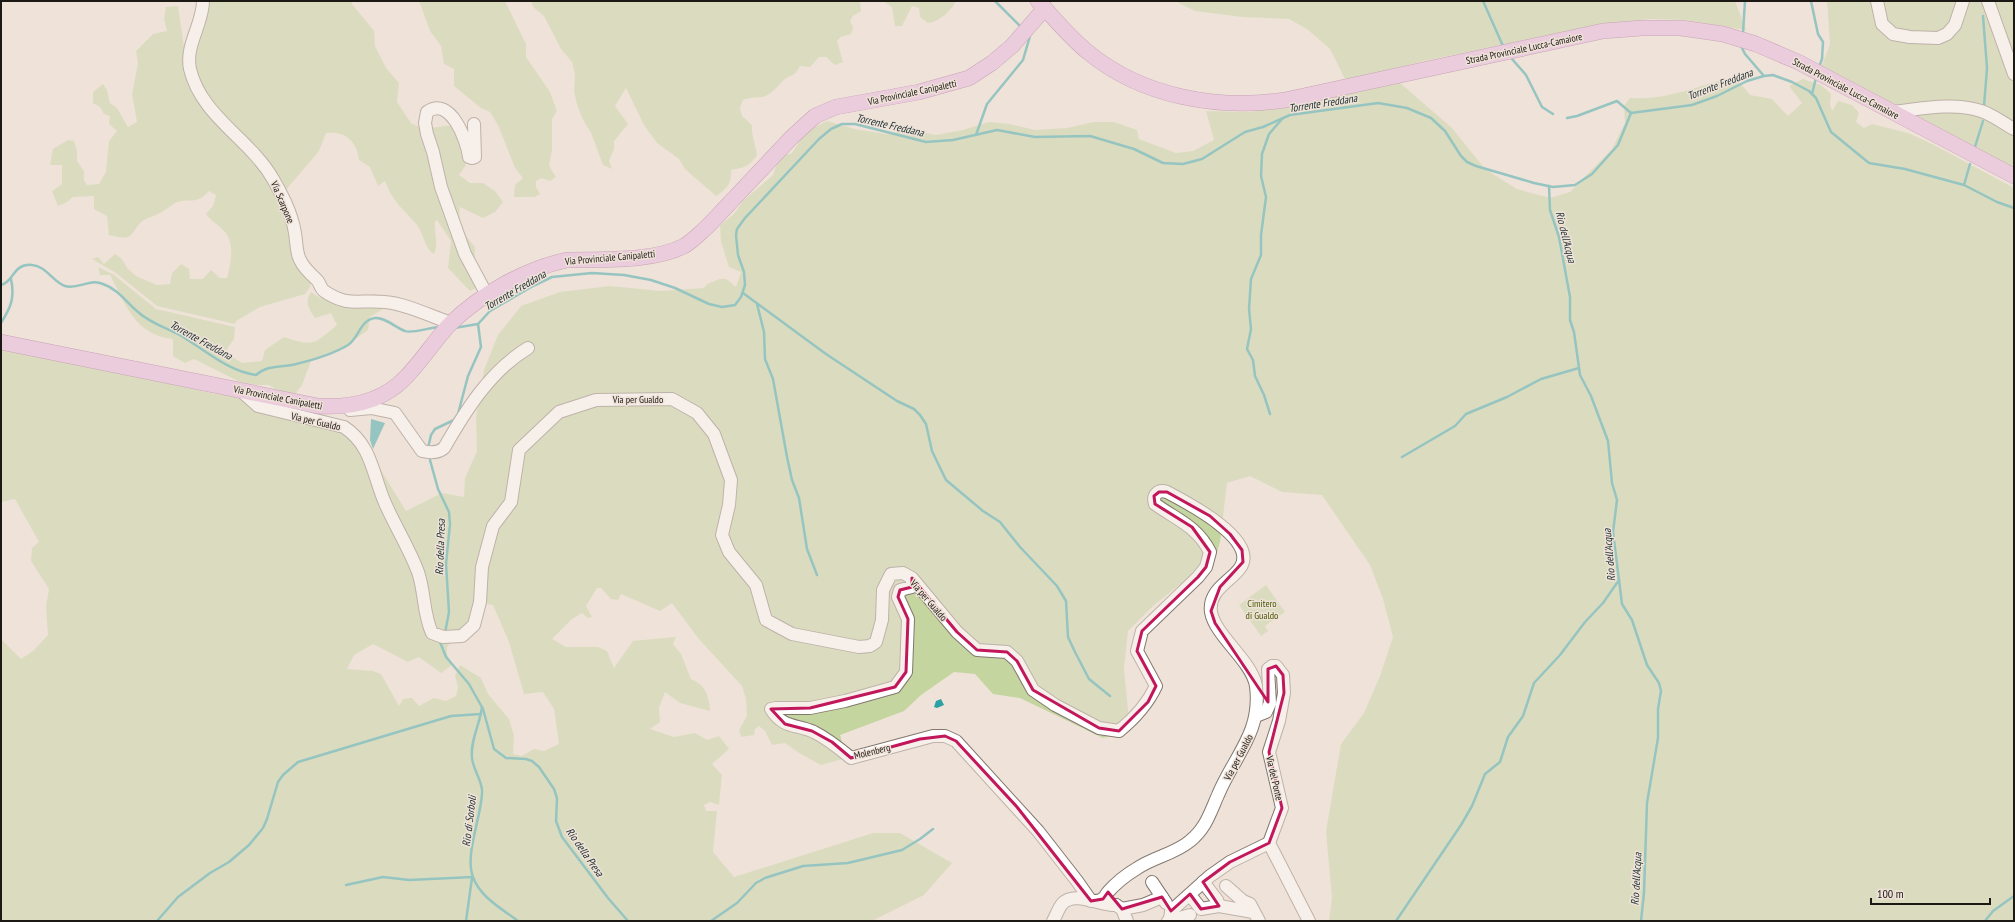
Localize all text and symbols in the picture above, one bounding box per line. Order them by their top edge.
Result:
street label: Strada Provinciale Lucca-Camaiore [1465,30,1584,67]
street label: Strada Provinciale Lucca-Camaiore [1790,55,1901,122]
water label: Torrente Freddana [1685,65,1755,103]
street label: Via Provinciale Canipaletti [866,77,958,108]
water label: Torrente Freddana [1288,91,1359,115]
water label: Torrente Freddana [855,110,926,140]
street label: Via Scarpone [267,178,297,225]
water label: Rio dell'Acqua [1553,210,1579,265]
street label: Via Provinciale Canipaletti [563,247,656,268]
water label: Torrente Freddana [482,266,549,313]
water label: Torrente Freddana [167,317,235,363]
street label: Via Provinciale Canipaletti [231,382,324,412]
street label: Via per Gualdo [612,393,663,406]
street label: Via per Gualdo [289,409,342,434]
water label: Rio della Presa [432,518,448,575]
water label: Rio dell'Acqua [1600,527,1618,582]
street label: Via per Gualdo [906,576,950,624]
park label: Cimitero di Gualdo [1246,597,1278,622]
street label: Via per Gualdo [1220,732,1256,783]
street label: Molenberg [853,741,892,762]
street label: Via del Ponte [1263,753,1286,802]
water label: Rio di Sorboli [459,793,479,847]
water label: Rio della Presa [563,825,607,880]
water label: Rio dell'Acqua [1628,852,1644,906]
scale bar [1871,880,1990,906]
text: 100 m [1877,886,1904,901]

